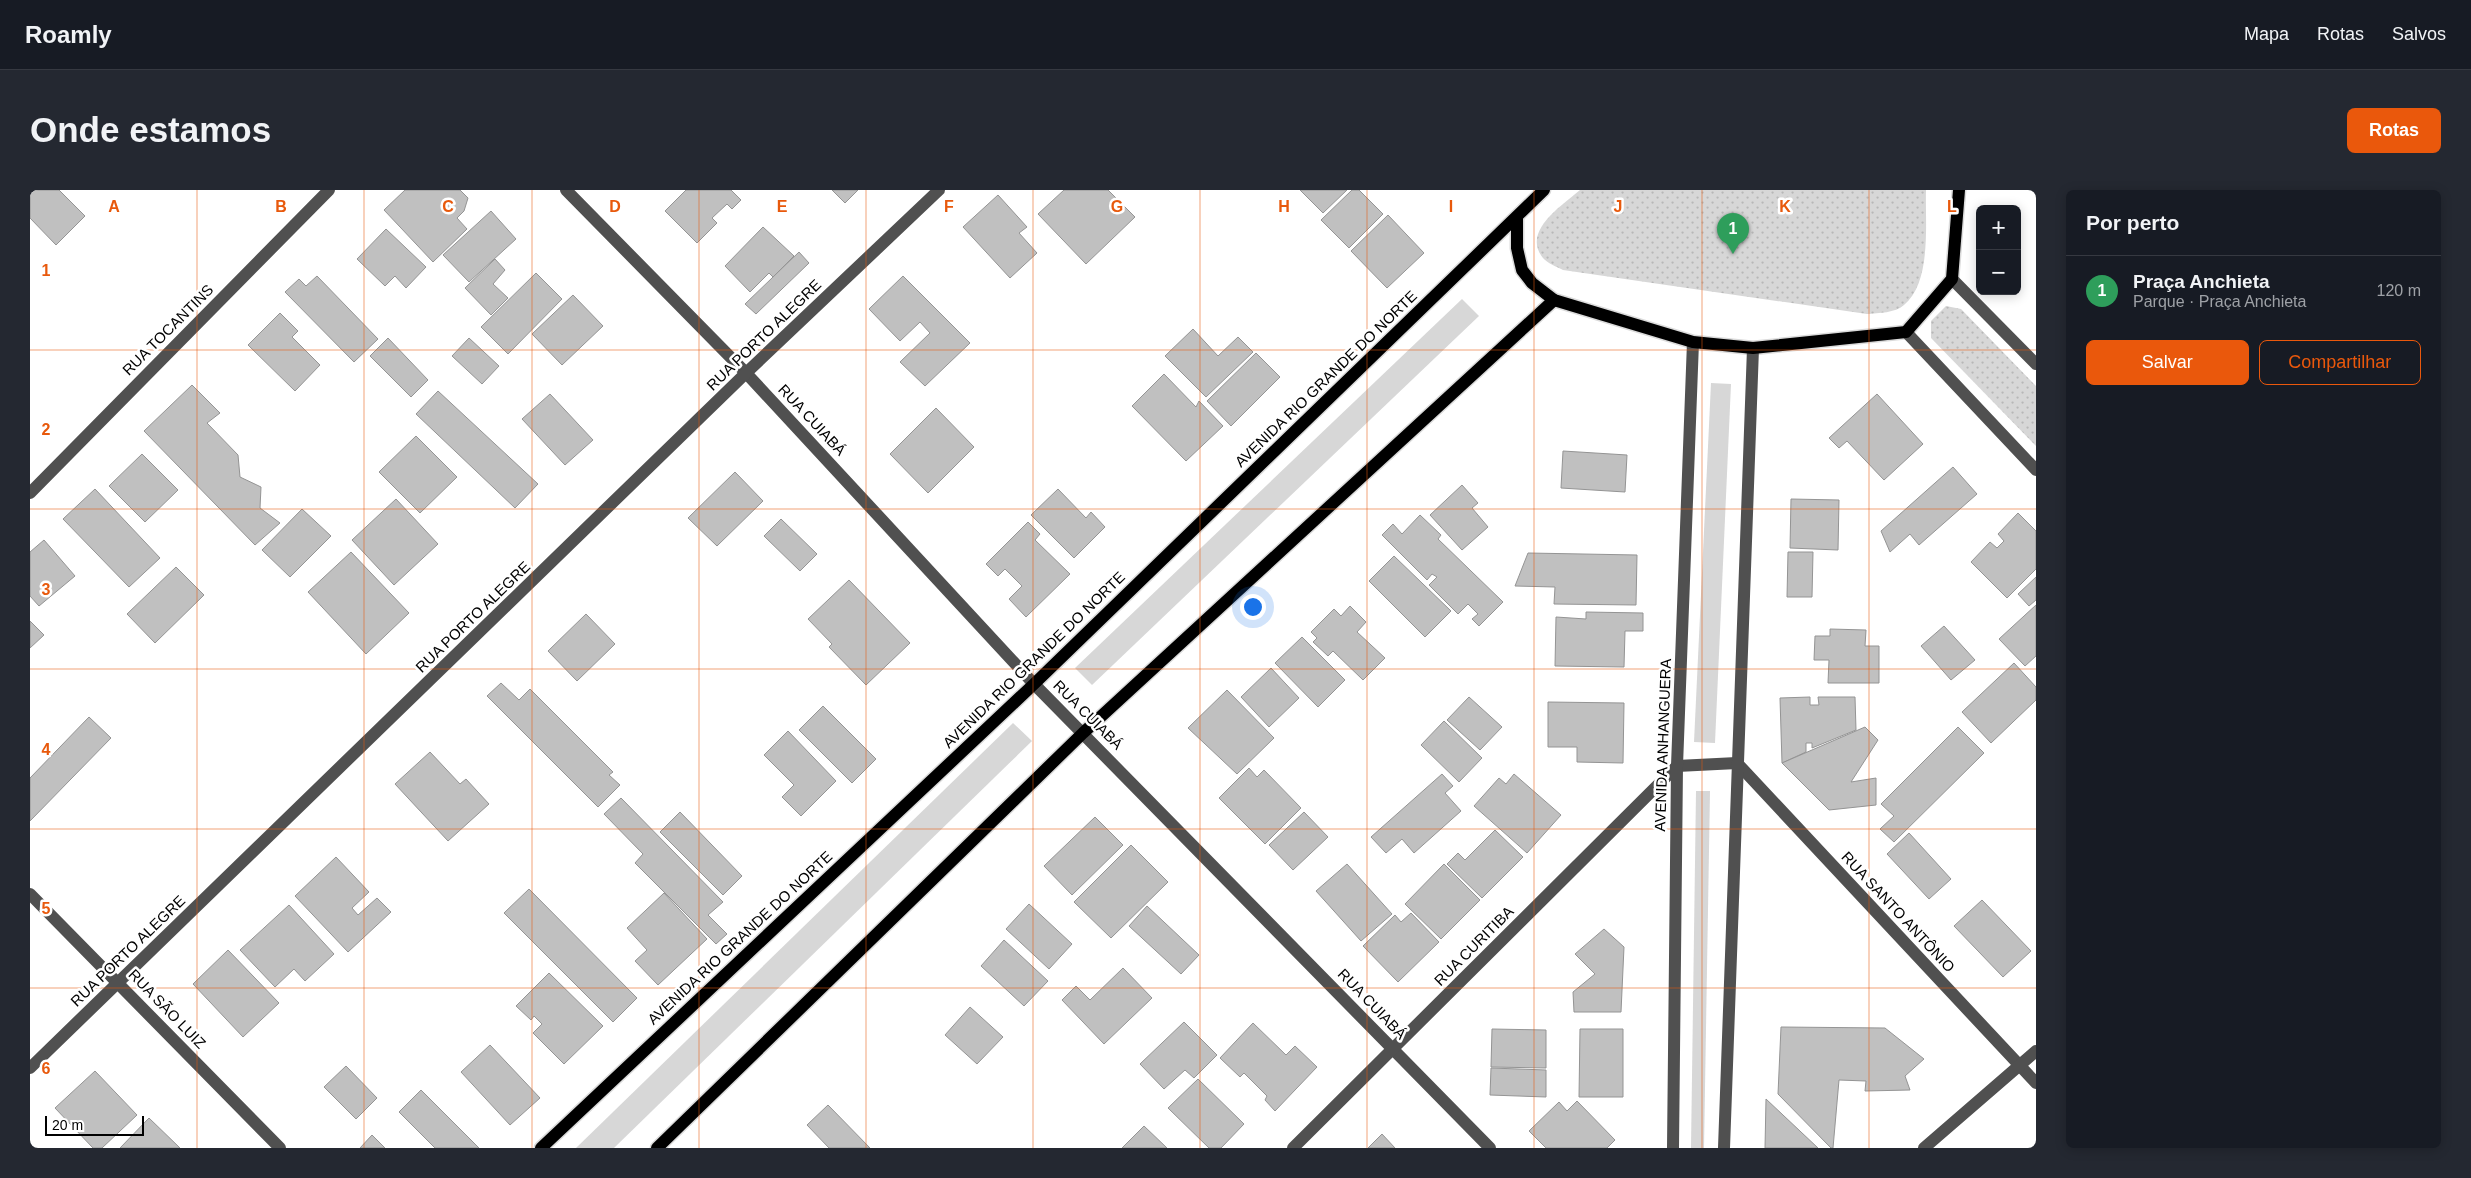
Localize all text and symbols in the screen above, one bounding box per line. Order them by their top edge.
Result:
text: Roamly [25,21,112,48]
text: Mapa [2244,24,2289,44]
text: Rotas [2317,24,2364,44]
text: Salvos [2392,24,2446,44]
button: Rotas [2347,108,2441,153]
text: Onde estamos [30,110,271,149]
text: A [108,198,120,215]
text: B [275,198,287,215]
text: C [442,198,454,215]
text: D [609,198,621,215]
text: E [777,198,788,215]
text: F [944,198,954,215]
text: G [1111,198,1123,215]
text: H [1278,198,1290,215]
text: I [1449,198,1453,215]
text: J [1614,198,1622,215]
text: K [1779,198,1791,215]
text: L [1947,198,1957,215]
map controls [1976,205,2021,295]
button: + [1976,205,2021,250]
text: Por perto [2086,211,2179,234]
pin: 1 [1717,213,1749,254]
button: − [1976,250,2021,295]
text: 1 [42,262,51,279]
text: Praça Anchieta [2133,271,2270,292]
street label: RUA PORTO ALEGRE [703,276,824,394]
street label: RUA TOCANTINS [119,281,216,378]
text: 1 [2098,282,2106,299]
text: 120 m [2377,282,2421,299]
street label: AVENIDA RIO GRANDE DO NORTE [1231,287,1420,470]
text: Parque · Praça Anchieta [2133,293,2306,310]
button: Salvar [2086,340,2249,385]
button: Compartilhar [2259,340,2421,385]
street label: RUA CUIABÁ [775,381,850,459]
text: 2 [42,421,51,438]
street label: RUA PORTO ALEGRE [412,558,533,676]
street label: AVENIDA RIO GRANDE DO NORTE [939,568,1128,751]
text: 3 [42,581,51,598]
your location [1240,594,1266,620]
street label: AVENIDA ANHANGUERA [1651,658,1674,832]
street label: RUA CUIABÁ [1050,677,1126,753]
text: 4 [42,741,51,758]
street label: AVENIDA RIO GRANDE DO NORTE [644,847,835,1028]
street label: RUA SANTO ANTÔNIO [1838,848,1958,975]
street label: RUA PORTO ALEGRE [67,892,188,1010]
text: 5 [42,900,51,917]
street label: RUA CURITIBA [1431,903,1517,989]
street label: RUA CUIABÁ [1335,965,1410,1042]
street label: RUA SÃO LUIZ [125,966,209,1052]
text: 6 [42,1060,51,1077]
scale bar [45,1113,144,1136]
text: 20 m [52,1117,83,1133]

